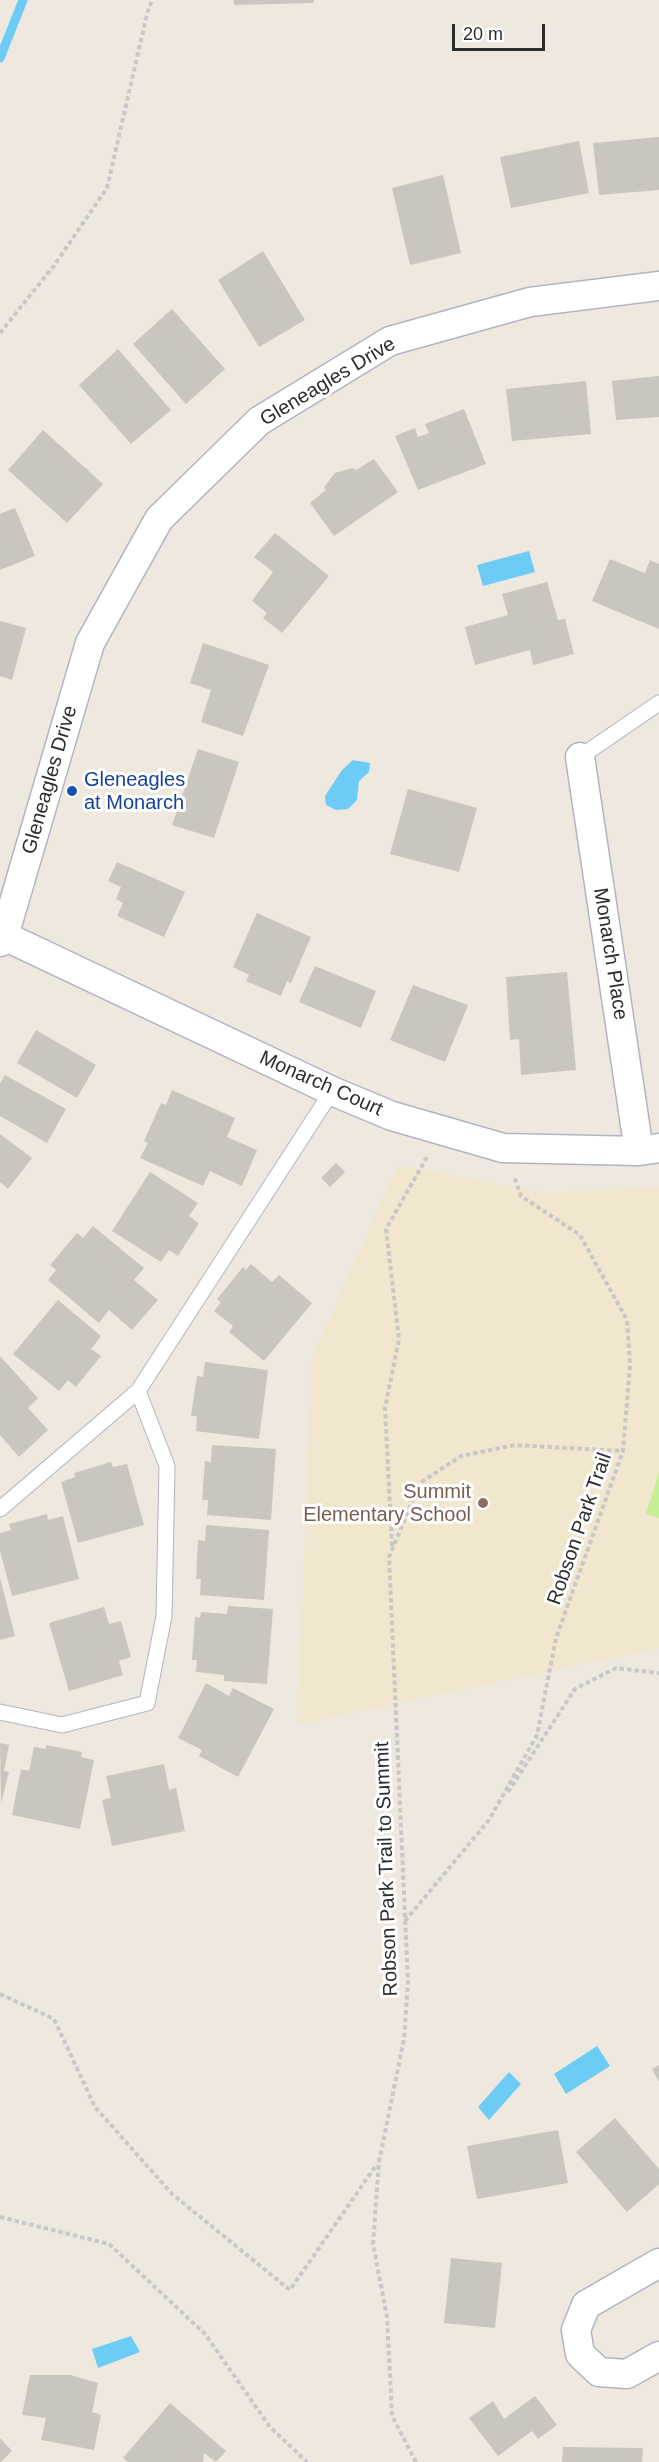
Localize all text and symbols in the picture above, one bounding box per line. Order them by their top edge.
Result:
scale bar [455,12,548,50]
text: 20 m [463,24,503,44]
street label: Gleneagles Drive [256,332,400,432]
street label: Gleneagles Drive [17,703,83,857]
place label: Gleneagles at Monarch [84,768,185,815]
marker: Gleneagles at Monarch [65,784,79,798]
street label: Monarch Place [588,886,632,1022]
street label: Monarch Court [256,1046,386,1122]
street label: Robson Park Trail [543,1450,617,1608]
place label: Summit Elementary School [303,1480,471,1527]
marker: Summit Elementary School [476,1496,490,1510]
street label: Robson Park Trail to Summit [371,1741,403,1997]

